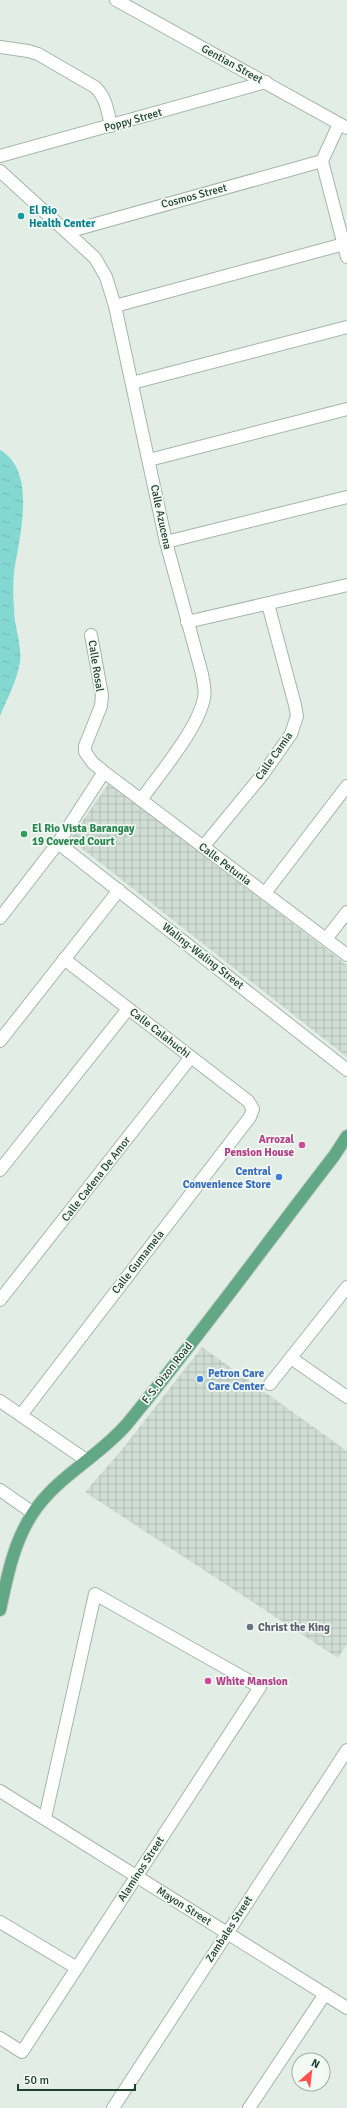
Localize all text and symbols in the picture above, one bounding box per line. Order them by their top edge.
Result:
street label: Gentian Street [199,42,265,86]
street label: Poppy Street [103,106,164,134]
street label: Cosmos Street [160,181,228,211]
place label: El Rio Health Center [29,204,96,230]
marker: El Rio Health Center [16,211,26,221]
street label: Calle Azucena [148,483,174,551]
street label: Calle Rosal [86,639,106,693]
street label: Calle Camia [253,729,296,783]
place label: El Rio Vista Barangay 19 Covered Court [32,822,135,848]
marker: El Rio Vista Barangay 19 Covered Court [19,829,29,839]
street label: Calle Petunia [196,840,254,888]
street label: Waling-Waling Street [160,920,246,992]
street label: Calle Calahuchi [127,1005,193,1061]
place label: Arrozal Pension House [224,1133,295,1159]
street label: Calle Cadena De Amor [59,1134,133,1224]
marker: Arrozal Pension House [297,1140,307,1150]
place label: Central Convenience Store [183,1165,272,1191]
marker: Central Convenience Store [274,1172,284,1182]
street label: Calle Gumamela [109,1227,167,1296]
street label: F. S. Dizon Road [139,1340,195,1406]
place label: Petron Care Care Center [208,1367,265,1393]
marker: Petron Care Care Center [195,1374,205,1384]
place label: Christ the King [258,1621,330,1634]
marker: Christ the King [245,1622,255,1632]
place label: White Mansion [216,1675,288,1688]
marker: White Mansion [203,1676,213,1686]
street label: Alaminos Street [115,1834,167,1904]
street label: Mayon Street [154,1884,214,1928]
street label: Zambales Street [203,1893,255,1965]
north arrow [291,2052,331,2092]
text: N [309,2056,322,2071]
scale bar [18,2066,135,2092]
text: 50 m [24,2073,49,2088]

